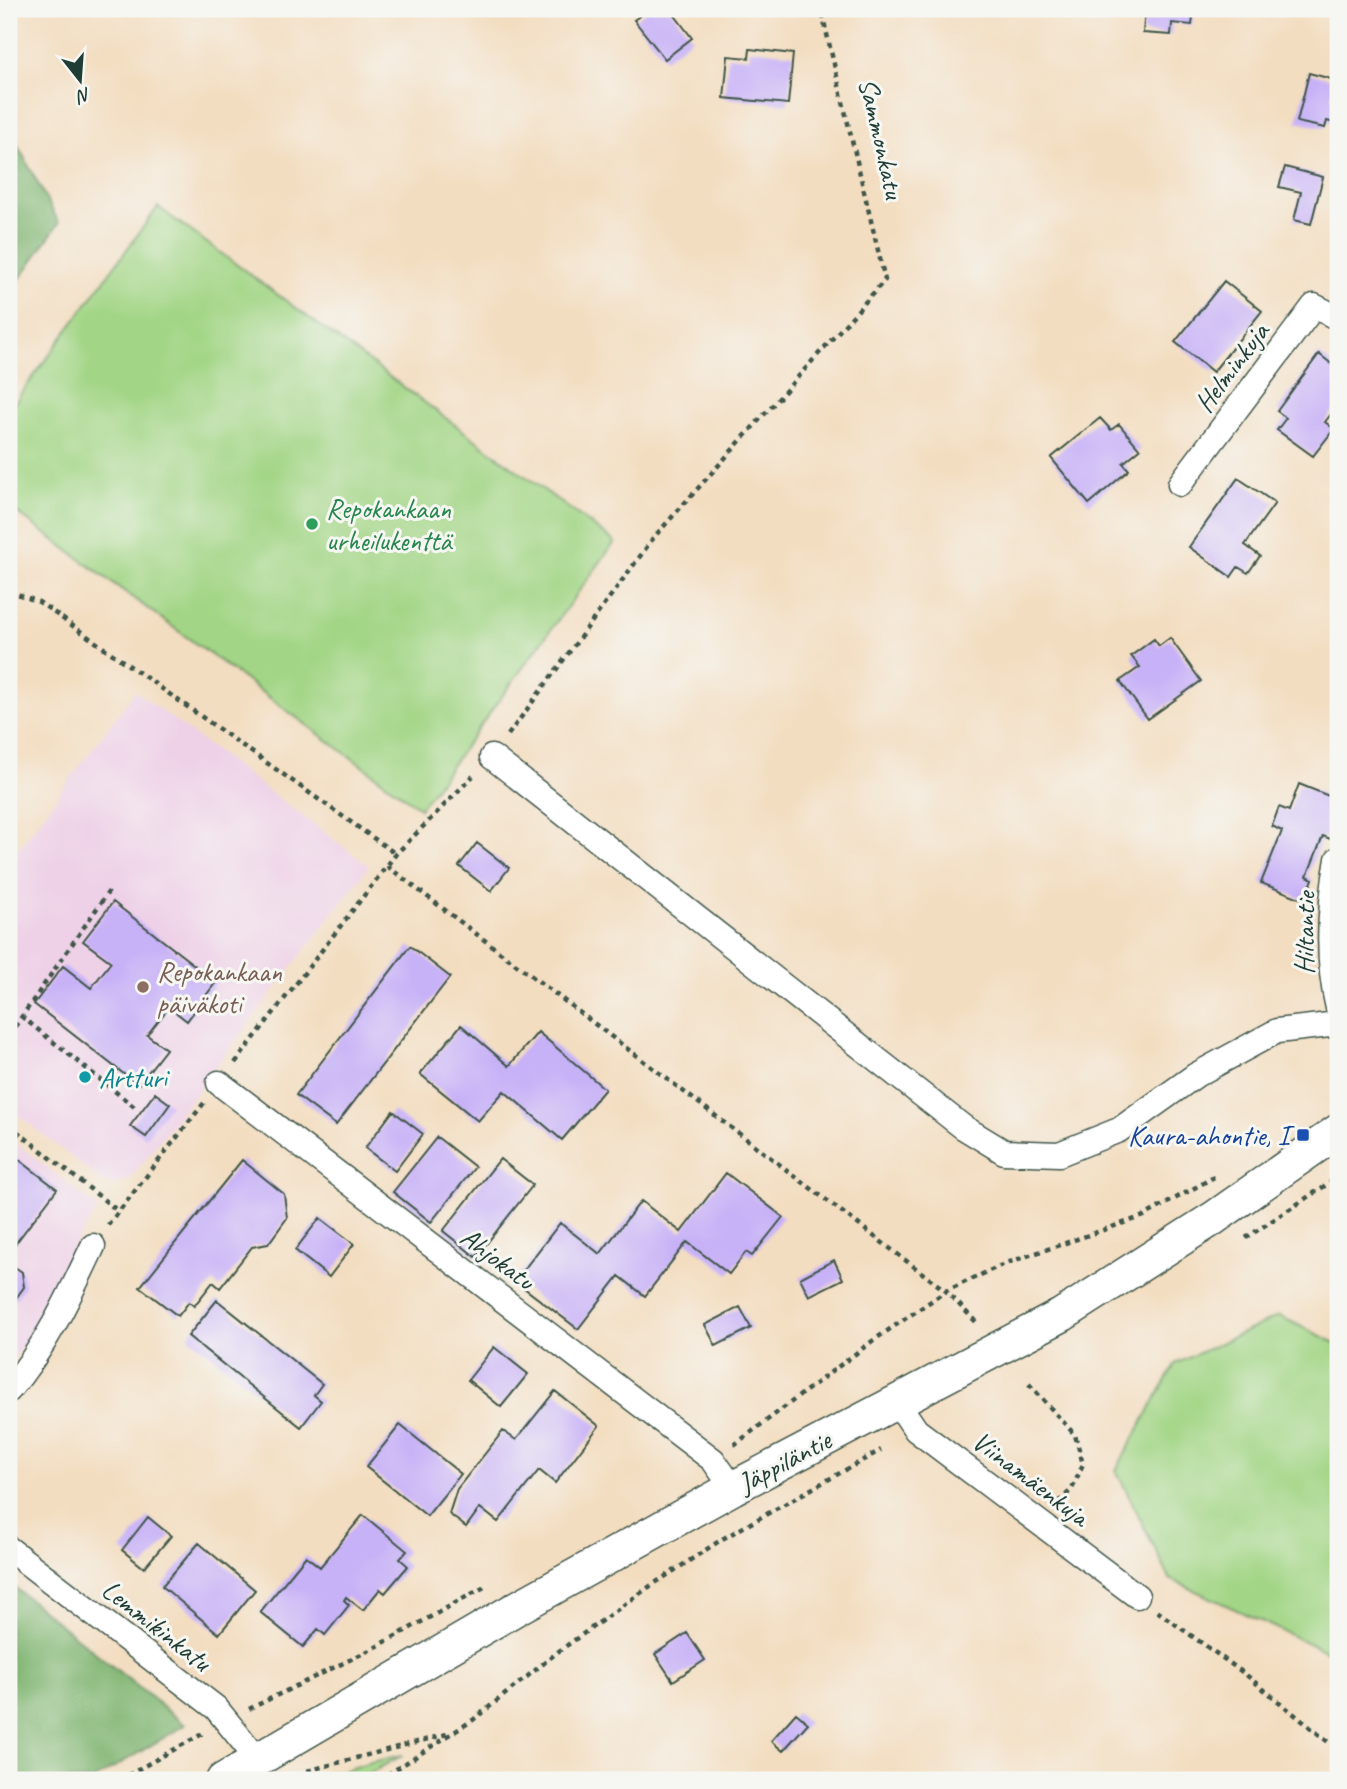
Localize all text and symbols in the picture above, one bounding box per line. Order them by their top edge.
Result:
north arrow [46,46,116,116]
street label: Sammonkatu [851,75,913,203]
text: N [72,82,94,109]
street label: Helminkuja [1186,314,1278,419]
place label: Repokankaan urheilukenttä [326,491,453,558]
marker: Repokankaan urheilukenttä [304,516,320,532]
street label: Hiltantie [1286,889,1323,975]
place label: Repokankaan päiväkoti [157,954,282,1021]
marker: Repokankaan päiväkoti [135,979,151,995]
place label: Artturi [99,1060,171,1095]
marker: Artturi [77,1069,93,1085]
place label: Kaura-ahontie, I [1128,1118,1295,1153]
marker: Kaura-ahontie, I [1295,1127,1311,1143]
street label: Ahjokatu [454,1219,543,1299]
street label: Jäppiläntie [730,1422,838,1501]
street label: Viinamäenkuja [965,1423,1098,1535]
street label: Lemmikinkatu [95,1572,220,1680]

